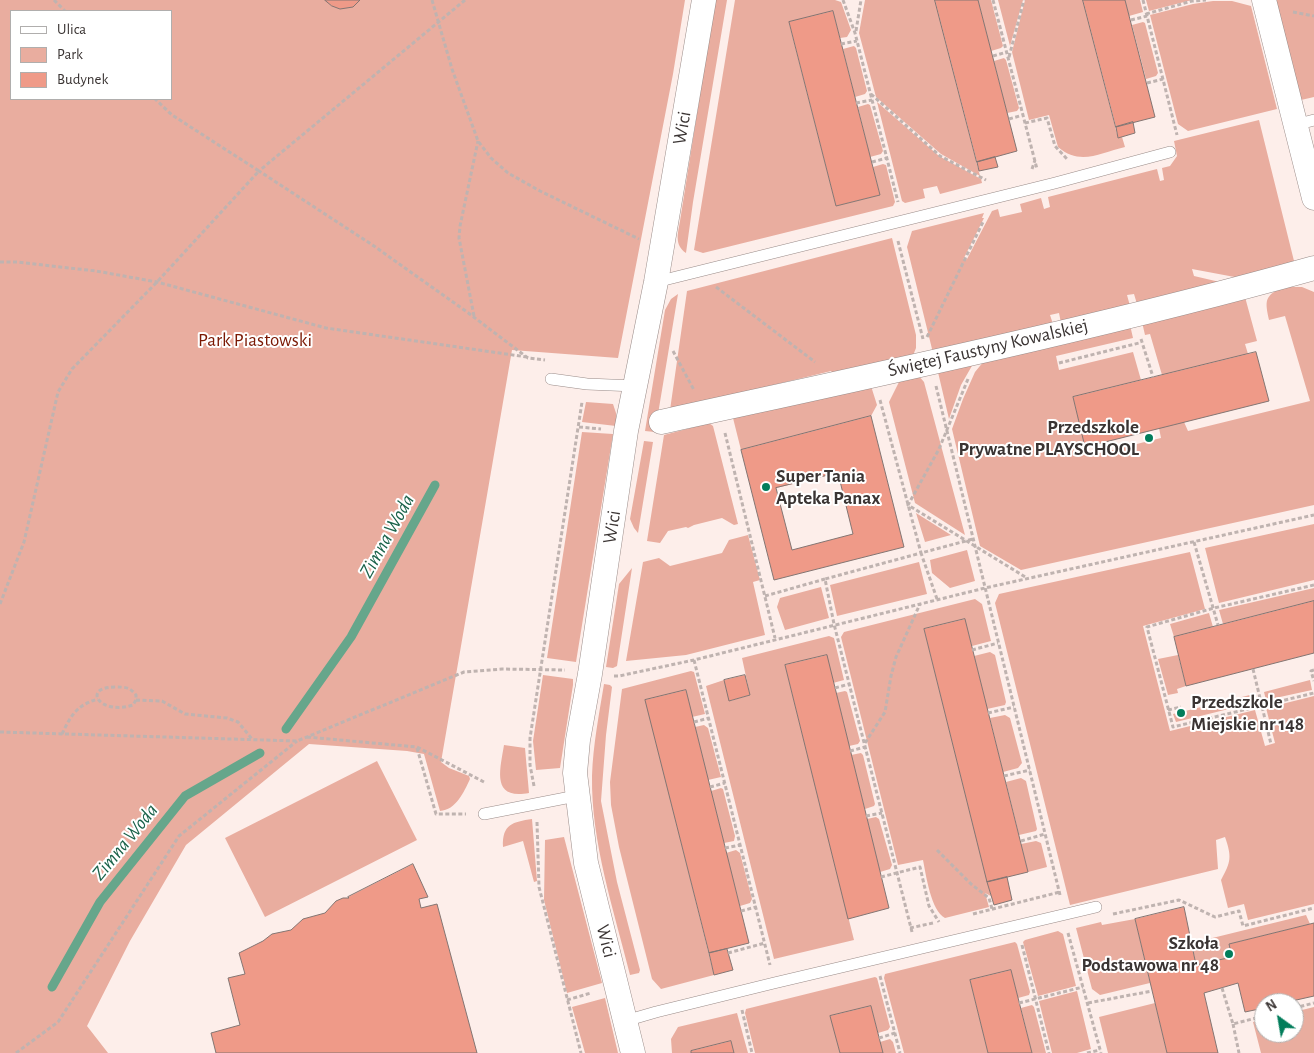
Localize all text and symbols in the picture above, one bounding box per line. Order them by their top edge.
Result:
legend [10,10,172,100]
text: Ulica [57,22,86,37]
text: Park [57,47,83,62]
text: Budynek [57,72,108,87]
street label: Wici [668,110,696,146]
street label: Świętej Faustyny Kowalskiej [886,314,1090,382]
park label: Park Piastowski [198,329,312,351]
place label: Przedszkole Prywatne PLAYSCHOOL [958,416,1139,460]
marker: Przedszkole Prywatne PLAYSCHOOL [1143,432,1155,444]
place label: Super Tania Apteka Panax [776,465,880,509]
marker: Super Tania Apteka Panax [760,481,772,493]
water label: Zimna Woda [354,490,420,582]
street label: Wici [598,509,626,545]
place label: Przedszkole Miejskie nr 148 [1191,691,1304,735]
marker: Przedszkole Miejskie nr 148 [1175,707,1187,719]
water label: Zimna Woda [87,799,163,885]
street label: Wici [591,922,621,960]
place label: Szkoła Podstawowa nr 48 [1081,932,1219,976]
marker: Szkoła Podstawowa nr 48 [1223,948,1235,960]
north arrow [1254,993,1304,1043]
text: N [1264,998,1279,1015]

